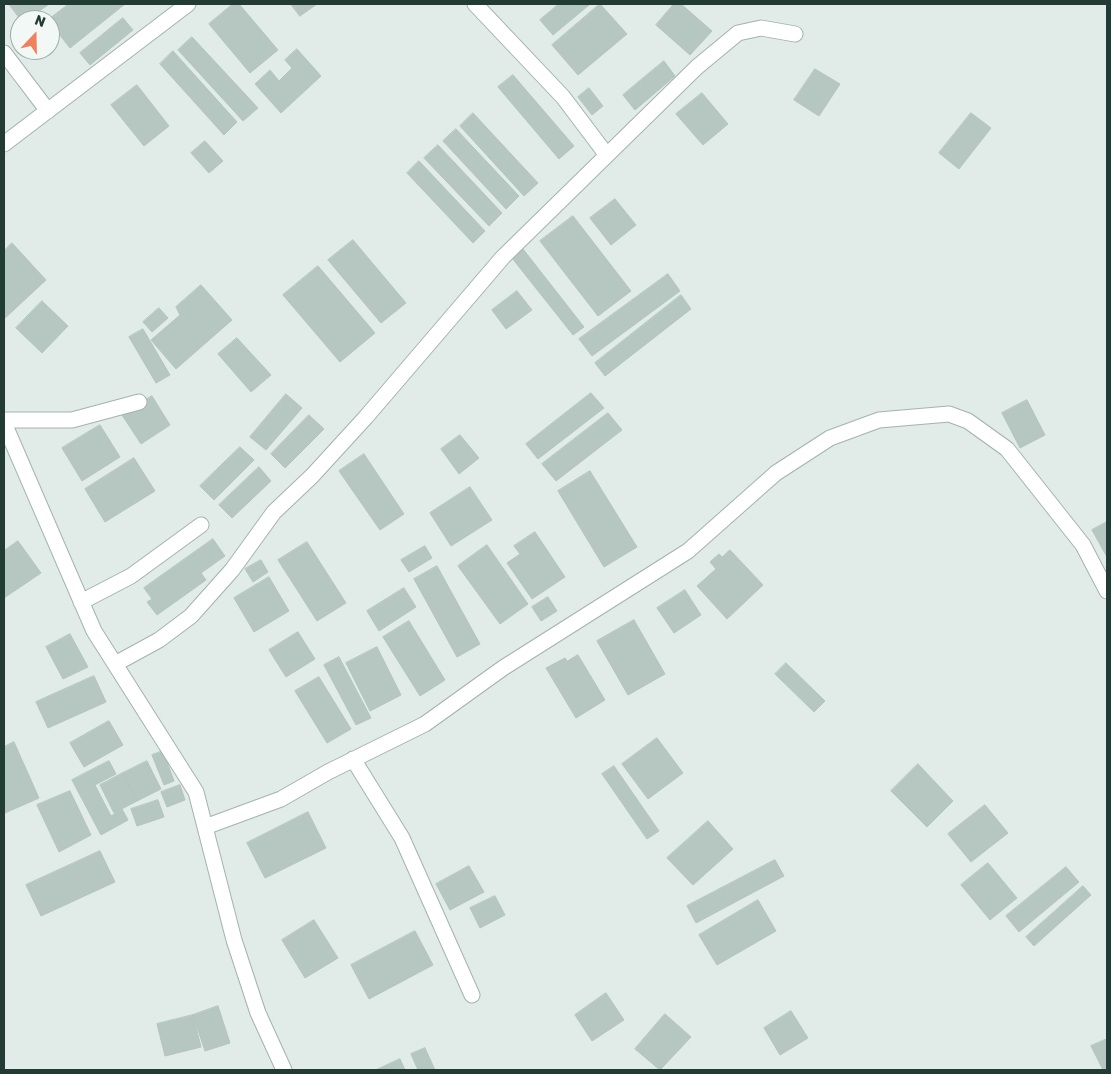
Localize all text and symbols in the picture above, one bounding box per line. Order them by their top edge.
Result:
north arrow [10,10,60,60]
text: N [32,12,48,31]

